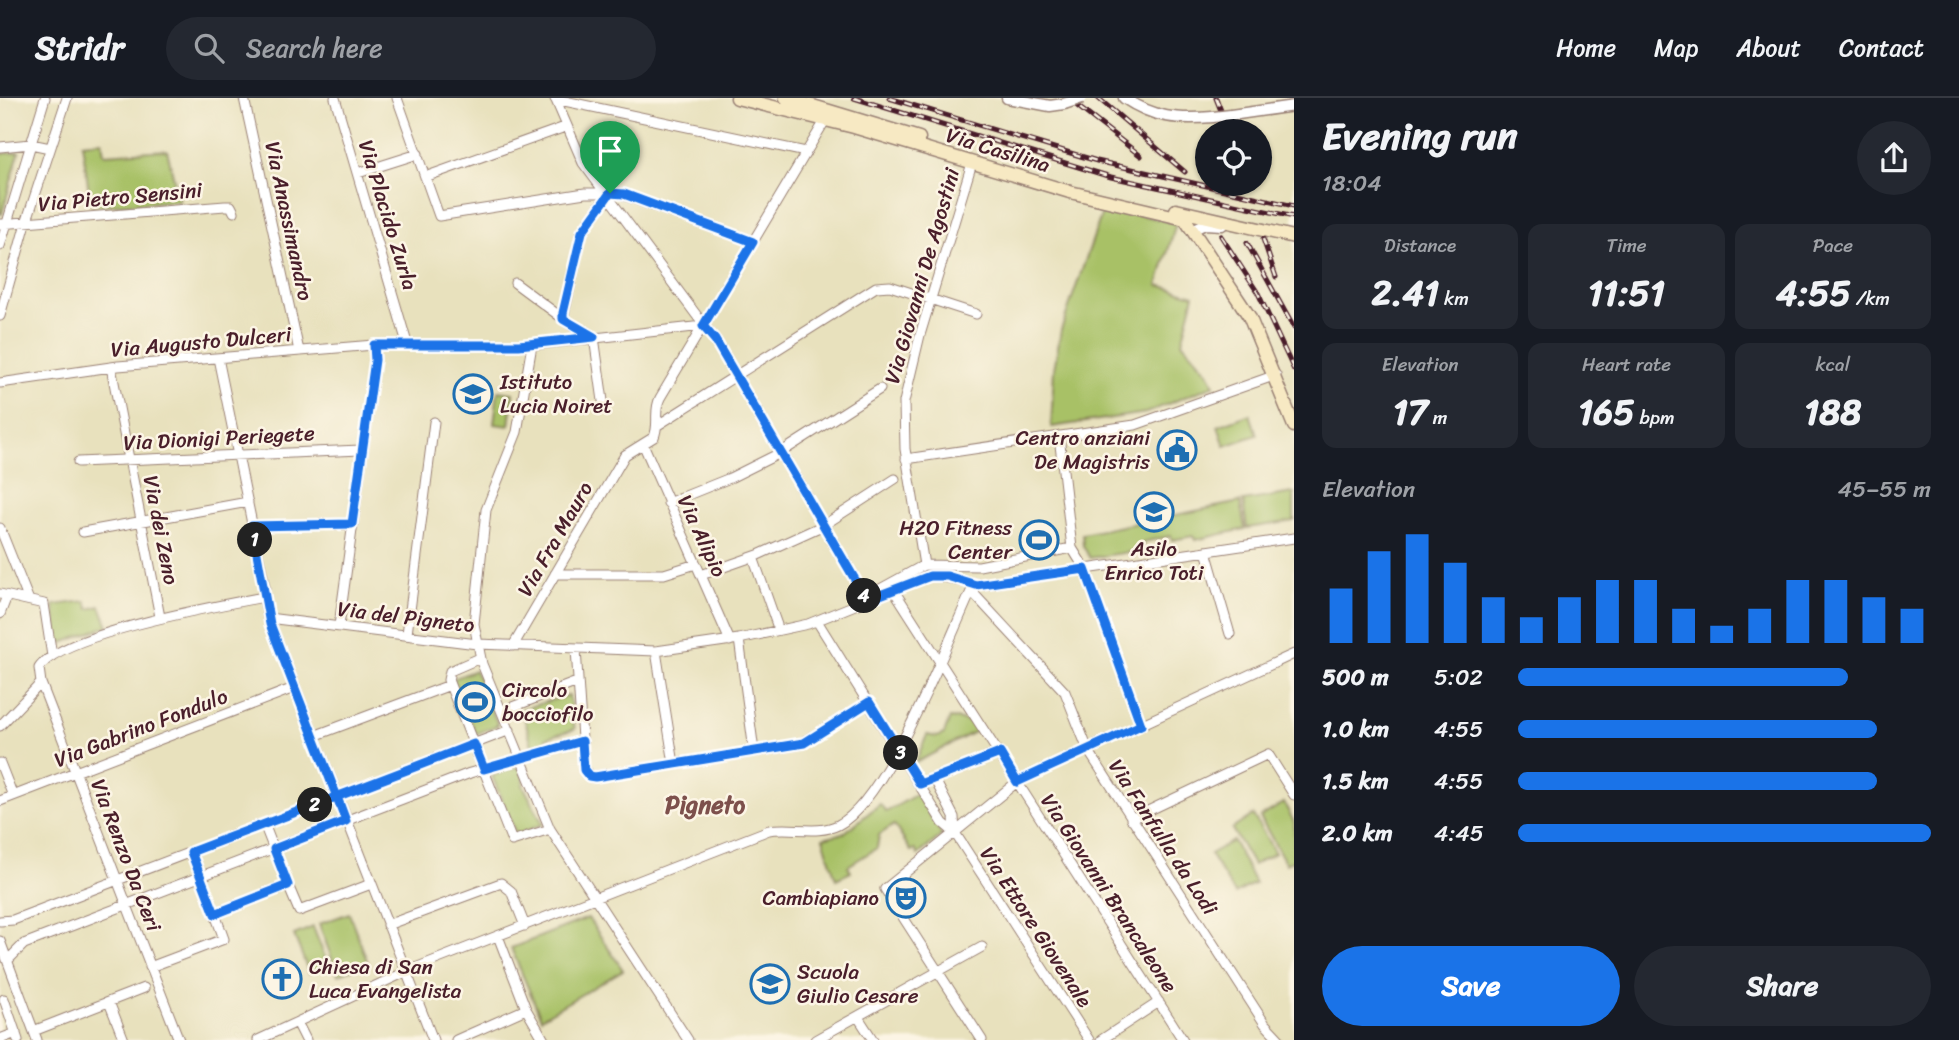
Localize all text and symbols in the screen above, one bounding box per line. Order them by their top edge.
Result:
search box [166,17,656,80]
text: Stridr [35,19,124,77]
text: Search here [246,25,383,71]
text: Home [1556,27,1616,69]
text: Map [1654,27,1698,69]
text: About [1736,27,1801,69]
text: Contact [1839,27,1924,69]
icon: search [190,29,228,67]
text: Evening run [1322,103,1518,170]
street label: Via Casilina [941,116,1055,184]
map controls [1195,119,1272,196]
button: locate [1195,119,1272,196]
pin [580,121,640,193]
button: share [1857,121,1931,195]
icon: arrive [591,132,629,170]
street label: Via Placido Zurla [347,135,429,295]
street label: Via Anassimandro [254,138,324,304]
street label: Via Giovanni De Agostini [873,162,971,388]
text: 18:04 [1322,163,1382,204]
street label: Via Pietro Sensini [36,171,205,223]
text: Distance [1384,229,1456,262]
text: Time [1606,229,1647,262]
text: Pace [1813,229,1853,262]
text: 2.41 [1372,262,1439,324]
text: 11:51 [1588,262,1665,324]
text: 4:55 [1776,262,1851,324]
text: km [1439,282,1469,315]
text: /km [1851,282,1890,315]
street label: Via Augusto Dulceri [109,315,294,369]
text: Elevation [1382,348,1459,381]
text: Heart rate [1582,348,1671,381]
text: kcal [1816,348,1850,381]
place label: Istituto Lucia Noiret [499,363,612,425]
school or university icon: Istituto Lucia Noiret [452,373,494,415]
text: 17 [1393,381,1428,443]
text: 165 [1578,381,1635,443]
text: 188 [1804,381,1861,443]
text: m [1428,401,1447,434]
text: bpm [1635,401,1675,434]
street label: Via Dionigi Periegete [122,414,316,462]
place label: Centro anziani De Magistris [1015,419,1151,481]
public building icon: Centro anziani De Magistris [1156,429,1198,471]
text: Elevation [1322,469,1415,510]
text: 45–55 m [1838,469,1931,510]
street label: Via dei Zeno [132,472,190,588]
street label: Via Fra Mauro [507,474,603,604]
street label: Via Alipio [666,488,738,584]
school or university icon: Asilo Enrico Toti [1133,491,1175,533]
place label: H2O Fitness Center [899,509,1013,571]
sports icon: H2O Fitness Center [1018,519,1060,561]
pin: 1 [238,522,272,558]
text: 1 [250,523,259,556]
place label: Asilo Enrico Toti [1104,530,1205,592]
pin: 4 [846,578,882,614]
text: 4 [858,579,869,612]
street label: Via del Pigneto [335,590,477,644]
text: 500 m [1322,657,1389,698]
text: 5:02 [1434,657,1483,698]
place label: Circolo bocciofilo [502,671,594,733]
street label: Via Gabrino Fondulo [49,677,234,779]
sports icon: Circolo bocciofilo [454,681,496,723]
text: 1.0 km [1322,709,1389,750]
text: 4:55 [1434,709,1483,750]
pin: 3 [884,736,918,770]
text: 3 [895,736,906,769]
street label: Via Fanfulla da Lodi [1098,751,1229,924]
text: 1.5 km [1322,761,1389,802]
text: 4:55 [1434,761,1483,802]
street label: Via Renzo Da Ceri [79,773,173,938]
district label: Pigneto [665,784,745,826]
street label: Via Giovanni Brancaleone [1030,785,1188,1001]
pin: 2 [298,788,332,822]
text: 2 [309,788,320,821]
text: 2.0 km [1322,813,1393,854]
text: 4:45 [1434,813,1484,854]
street label: Via Ettore Giovenale [969,838,1103,1016]
theatre icon: Cambiapiano [885,877,927,919]
place label: Cambiapiano [763,879,879,917]
button: Save [1322,946,1620,1026]
button: Share [1634,946,1931,1026]
place label: Chiesa di San Luca Evangelista [309,948,462,1010]
place label: Scuola Giulio Cesare [797,953,919,1015]
church icon: Chiesa di San Luca Evangelista [261,958,303,1000]
school or university icon: Scuola Giulio Cesare [749,963,791,1005]

